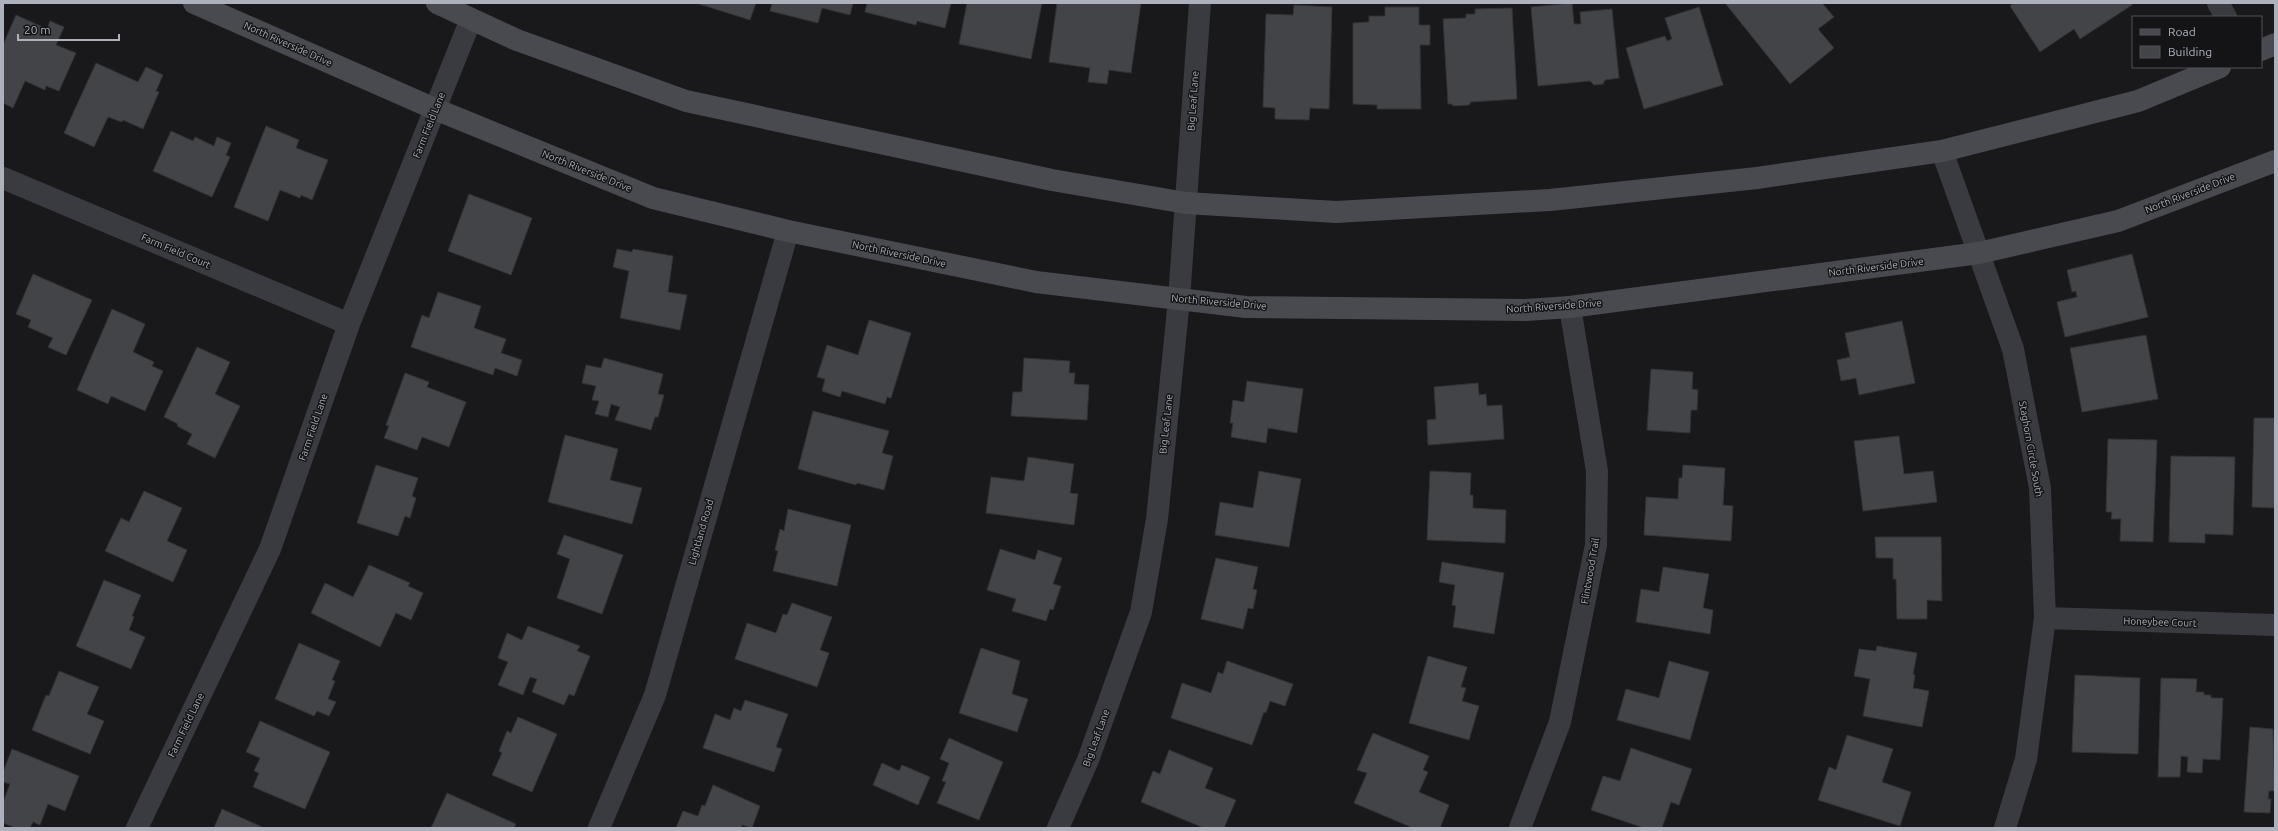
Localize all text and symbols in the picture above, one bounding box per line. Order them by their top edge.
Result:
scale bar [18,16,119,42]
legend [2132,16,2262,68]
street label: North Riverside Drive [242,20,334,68]
text: 20 m [24,23,51,36]
text: Road [2168,25,2196,38]
text: Building [2168,45,2212,58]
street label: Big Leaf Lane [1185,71,1201,131]
street label: Farm Field Lane [411,90,447,160]
street label: North Riverside Drive [541,148,633,194]
street label: North Riverside Drive [2143,171,2237,215]
street label: Farm Field Court [140,231,212,271]
street label: North Riverside Drive [851,239,947,269]
street label: North Riverside Drive [1828,256,1924,278]
street label: North Riverside Drive [1171,292,1267,312]
street label: North Riverside Drive [1506,297,1602,315]
street label: Farm Field Lane [296,392,330,462]
street label: Big Leaf Lane [1157,394,1175,454]
street label: Staghorn Circle South [2017,400,2045,498]
street label: Lightland Road [686,498,716,566]
street label: Flintwood Trail [1579,537,1601,605]
street label: Honeybee Court [2123,615,2197,629]
street label: Farm Field Lane [166,691,206,759]
street label: Big Leaf Lane [1081,708,1111,768]

